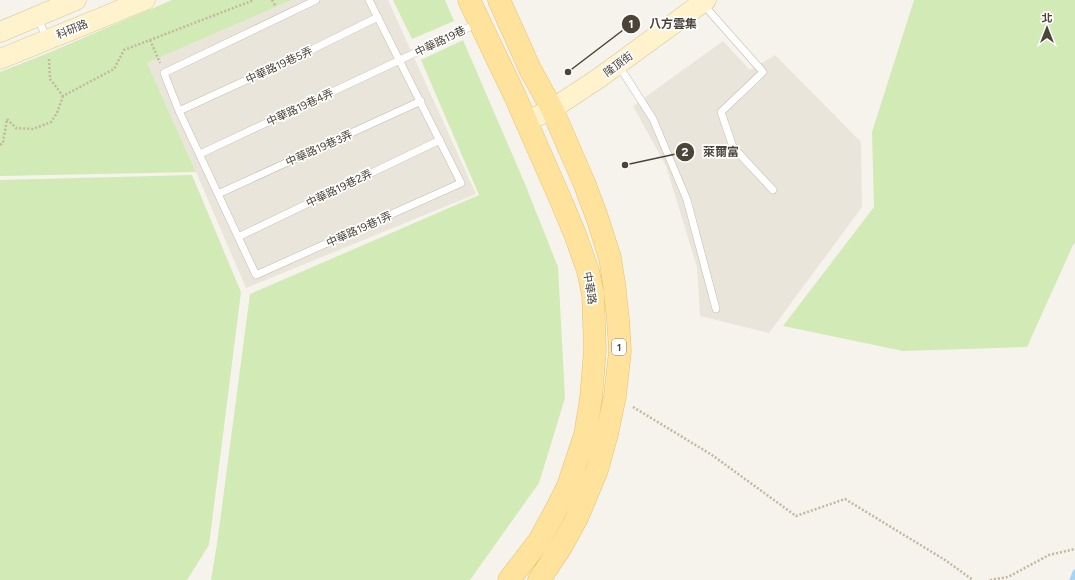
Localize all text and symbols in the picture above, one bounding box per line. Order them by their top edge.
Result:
north arrow [1027,8,1067,48]
callout: 八方雲集 [621,12,705,36]
text: 北 [1042,12,1053,25]
street label: 科研路 [54,17,90,42]
text: 1 [628,17,634,31]
text: 八方雲集 [649,17,697,31]
street label: 中華路19巷 [413,24,468,59]
street label: 中華路19巷5弄 [244,44,315,87]
street label: 隆頂街 [601,49,635,79]
street label: 中華路19巷4弄 [265,86,336,129]
street label: 中華路19巷3弄 [284,128,355,169]
callout: 萊爾富 [675,140,747,164]
text: 2 [682,145,689,159]
text: 萊爾富 [703,145,739,159]
street label: 中華路19巷2弄 [304,167,374,210]
street label: 中華路19巷1弄 [324,209,394,250]
street label: 中華路 [581,271,599,305]
road number: 1 [612,339,626,355]

